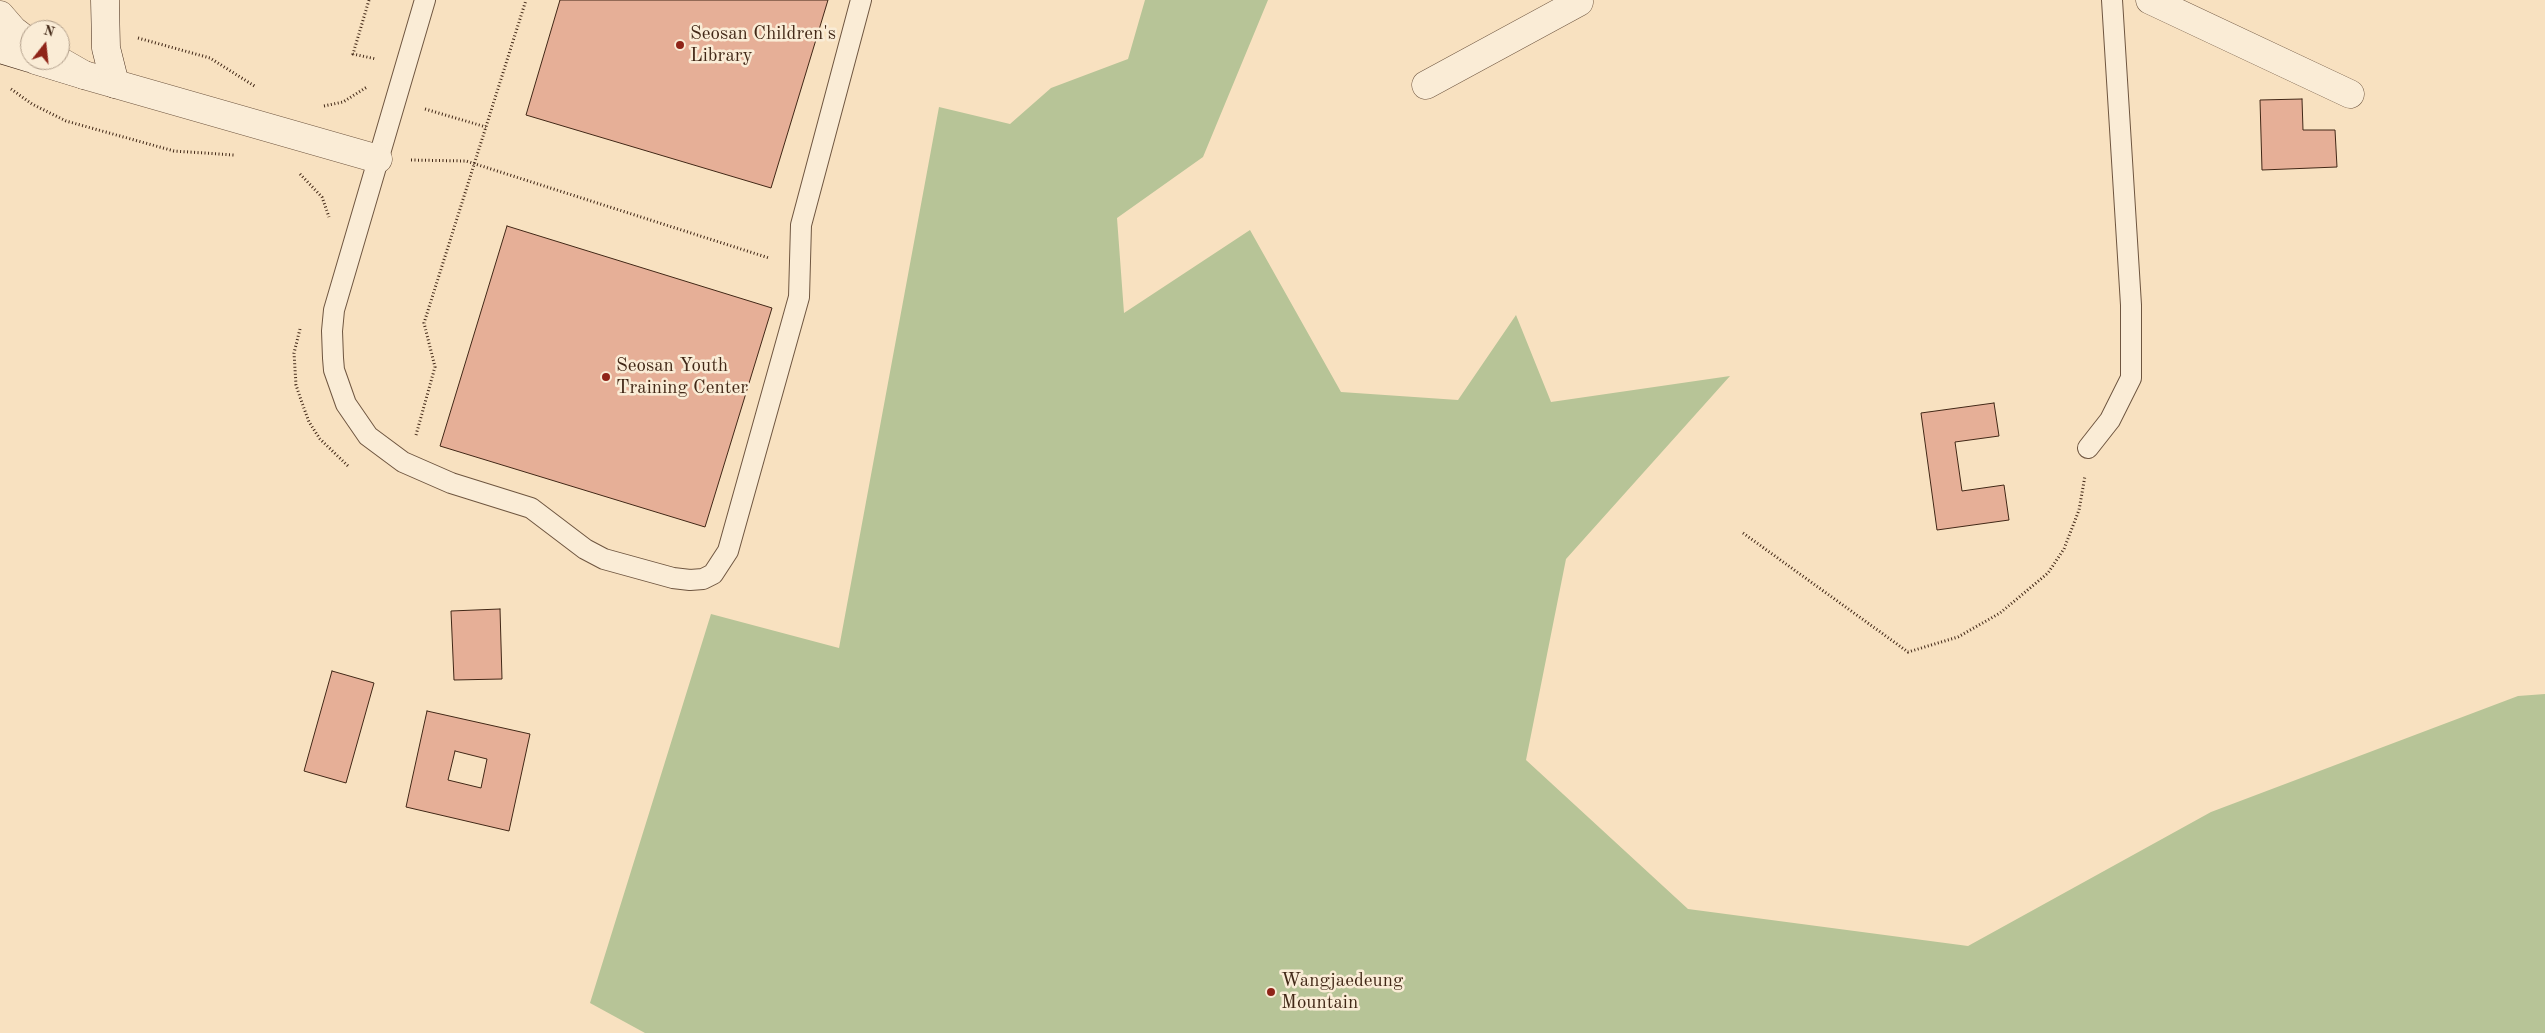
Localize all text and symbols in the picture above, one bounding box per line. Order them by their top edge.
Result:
north arrow [20,20,70,70]
text: N [42,23,56,40]
place label: Seosan Children's Library [690,23,836,67]
marker: Seosan Children's Library [674,39,686,51]
place label: Seosan Youth Training Center [616,355,748,399]
marker: Seosan Youth Training Center [600,371,612,383]
place label: Wangjaedeung Mountain [1281,970,1403,1014]
marker: Wangjaedeung Mountain [1265,986,1277,998]

